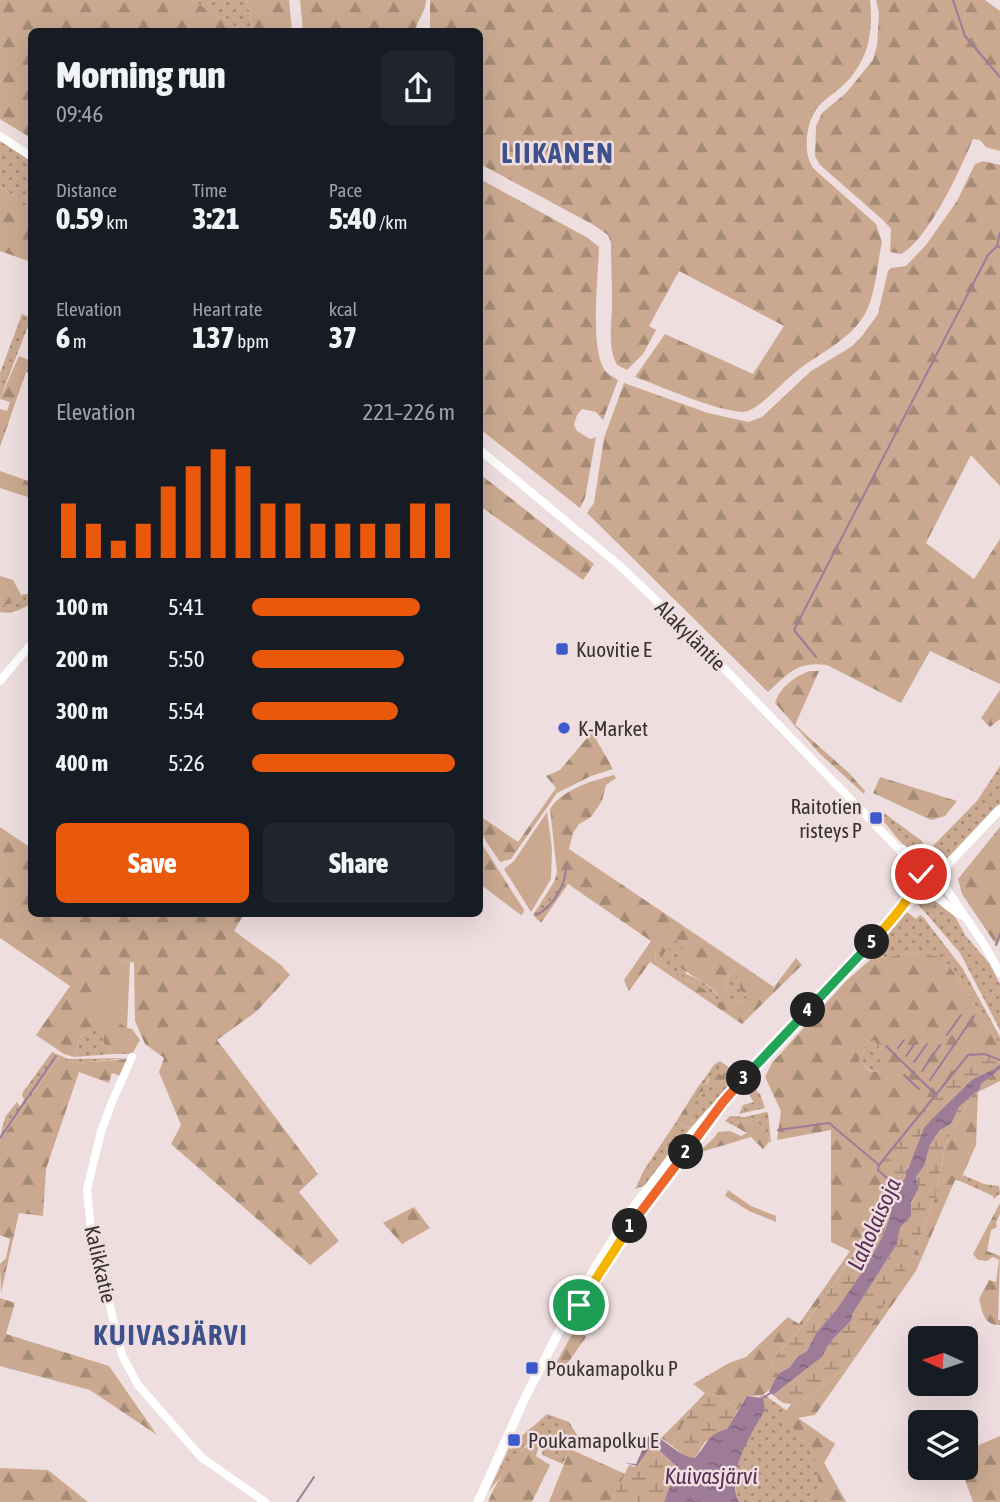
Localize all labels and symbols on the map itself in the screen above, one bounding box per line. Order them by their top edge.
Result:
district label: LIIKANEN [501,137,615,169]
street label: Alakyläntie [651,595,731,675]
place label: Kuovitie E [576,637,652,661]
marker: Kuovitie E [554,641,570,657]
place label: K-Market [578,716,648,740]
marker: K-Market [556,720,572,736]
place label: Raitotien risteys P [791,794,862,842]
marker: Raitotien risteys P [868,810,884,826]
pin [891,844,951,904]
pin: 5 [854,925,890,960]
pin: 4 [790,992,826,1028]
pin: 3 [726,1060,762,1096]
pin: 2 [668,1134,704,1170]
water label: Laholaisoja [842,1174,906,1274]
pin: 1 [612,1208,648,1244]
street label: Kalikkatie [80,1223,122,1305]
pin [549,1275,609,1335]
district label: KUIVASJÄRVI [93,1319,249,1351]
north arrow [908,1326,978,1396]
place label: Poukamapolku P [546,1356,678,1380]
marker: Poukamapolku P [524,1360,540,1376]
place label: Poukamapolku E [528,1428,659,1452]
marker: Poukamapolku E [506,1432,522,1448]
water label: Kuivasjärvi [664,1463,758,1489]

